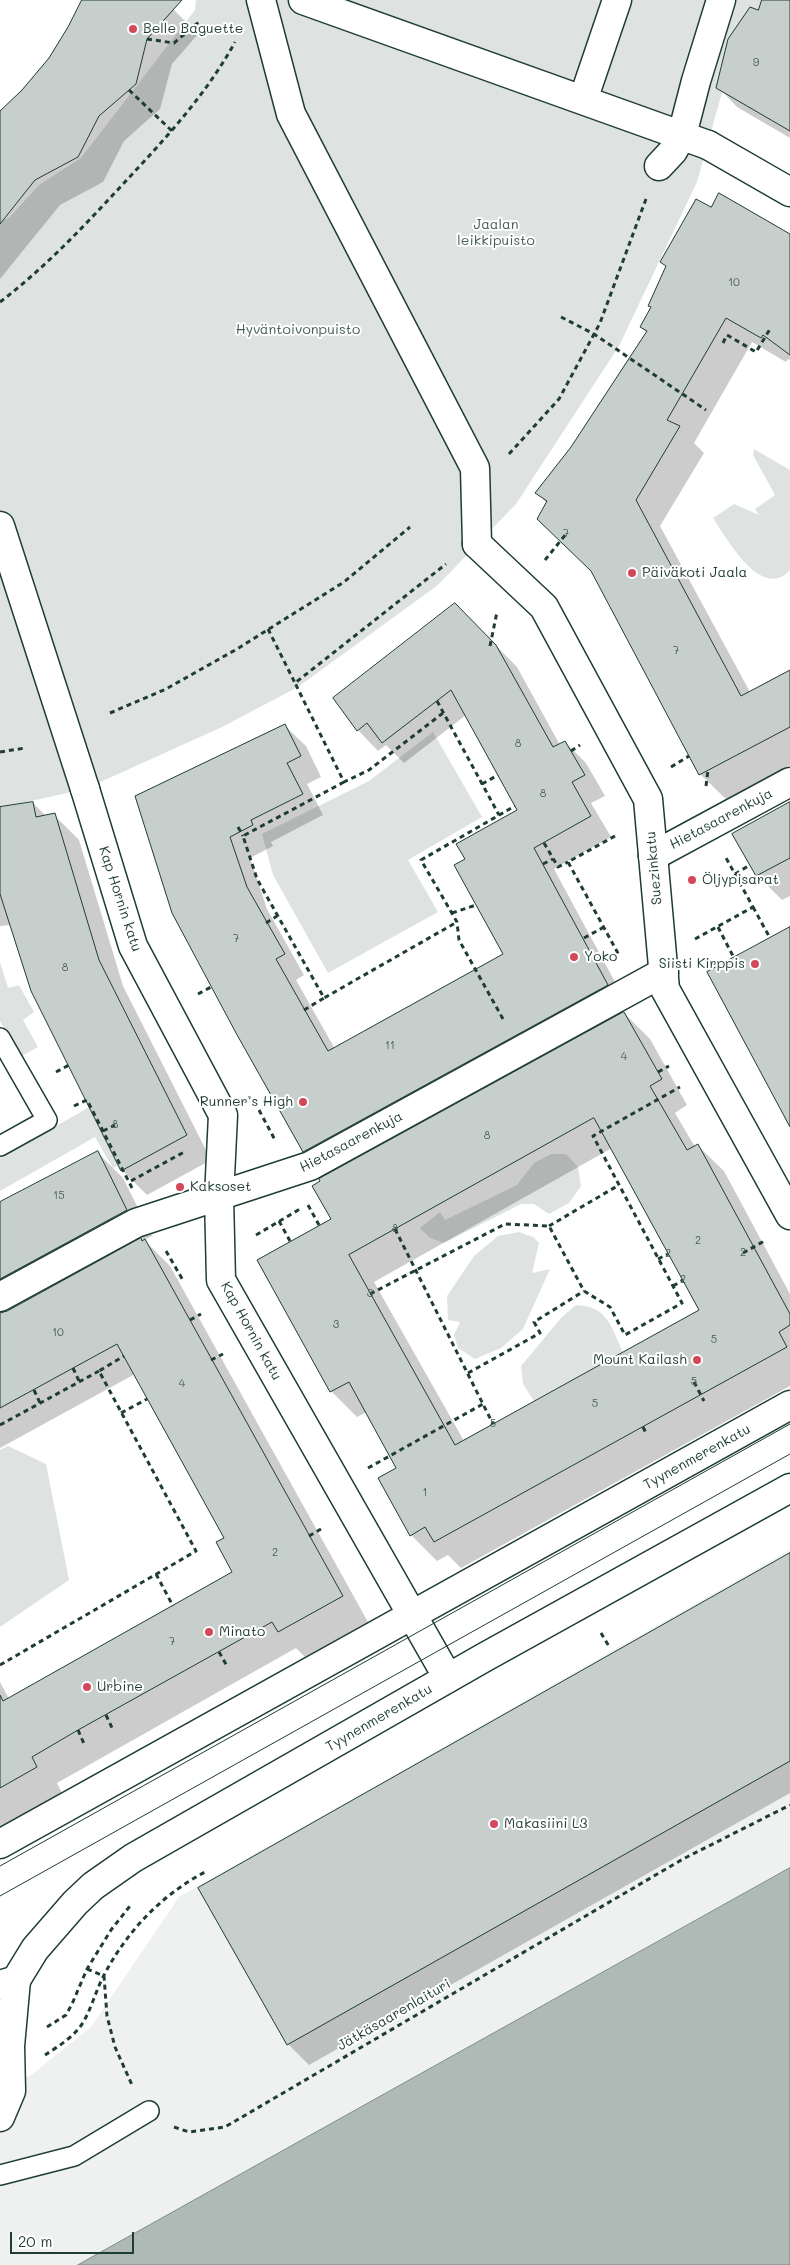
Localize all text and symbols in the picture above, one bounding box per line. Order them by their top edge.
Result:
place label: Belle Baguette [143,21,243,37]
marker: Belle Baguette [127,23,139,35]
house number: 9 [753,56,759,70]
park label: Jaalan leikkipuisto [457,217,535,250]
house number: 10 [728,276,740,290]
park label: Hyväntoivonpuisto [236,322,360,338]
house number: 7 [563,527,569,541]
place label: Päiväkoti Jaala [642,565,747,581]
marker: Päiväkoti Jaala [626,567,638,579]
house number: 7 [673,644,679,658]
house number: 8 [515,737,521,751]
street label: Hietasaarenkuja [667,785,775,853]
house number: 8 [540,787,546,801]
street label: Suezinkatu [642,830,666,906]
street label: Kap Hornin katu [95,844,145,954]
place label: Öljypisarat [702,872,779,888]
marker: Öljypisarat [686,874,698,886]
house number: 7 [233,932,239,946]
place label: Yoko [584,949,617,965]
marker: Yoko [568,951,580,963]
place label: Siisti Kirppis [659,956,745,972]
marker: Siisti Kirppis [749,958,761,970]
house number: 8 [62,961,68,975]
house number: 11 [385,1039,395,1053]
house number: 4 [621,1050,627,1064]
place label: Runner’s High [200,1094,293,1110]
marker: Runner’s High [297,1096,309,1108]
street label: Hietasaarenkuja [297,1108,405,1176]
house number: 8 [112,1118,118,1132]
house number: 8 [484,1129,490,1143]
place label: Kaksoset [190,1179,251,1195]
marker: Kaksoset [174,1181,186,1193]
house number: 15 [53,1189,65,1203]
house number: 8 [392,1222,398,1236]
house number: 2 [695,1234,701,1248]
house number: 2 [740,1246,746,1260]
house number: 2 [665,1247,671,1261]
house number: 2 [680,1273,686,1287]
street label: Kap Hornin katu [217,1279,285,1383]
house number: 3 [367,1287,373,1301]
house number: 3 [333,1318,339,1332]
house number: 10 [52,1326,64,1340]
house number: 5 [711,1333,717,1347]
place label: Mount Kailash [593,1352,687,1368]
marker: Mount Kailash [691,1354,703,1366]
house number: 5 [691,1375,697,1389]
house number: 4 [179,1377,185,1391]
house number: 5 [592,1397,598,1411]
house number: 5 [490,1417,496,1431]
street label: Tyynenmerenkatu [641,1421,753,1493]
house number: 1 [423,1486,427,1500]
house number: 2 [272,1546,278,1560]
place label: Minato [219,1624,265,1640]
marker: Minato [203,1626,215,1638]
house number: 7 [169,1635,175,1649]
place label: Urbine [97,1679,143,1695]
marker: Urbine [81,1681,93,1693]
street label: Tyynenmerenkatu [323,1681,435,1755]
place label: Makasiini L3 [504,1816,587,1832]
marker: Makasiini L3 [488,1818,500,1830]
street label: Jätkäsaarenlaituri [334,1976,454,2054]
scale bar [12,2222,136,2254]
text: 20 m [18,2231,52,2251]

